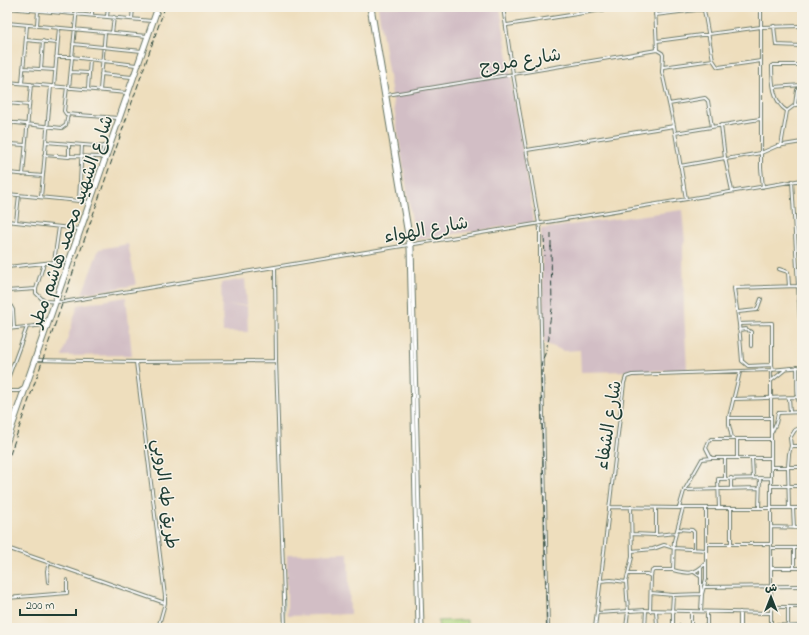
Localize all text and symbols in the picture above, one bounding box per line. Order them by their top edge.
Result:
street label: شارع مروج [478,43,563,81]
street label: شارع الشهيد محمد هاشم مطر [24,112,121,333]
street label: شارع الهواء [382,211,471,251]
street label: شارع الشفاء [590,379,630,472]
street label: طريق طه الروبي [143,438,184,551]
north arrow [751,577,791,617]
text: ش [765,580,777,596]
scale bar [20,591,76,617]
text: 200 m [26,597,55,615]

